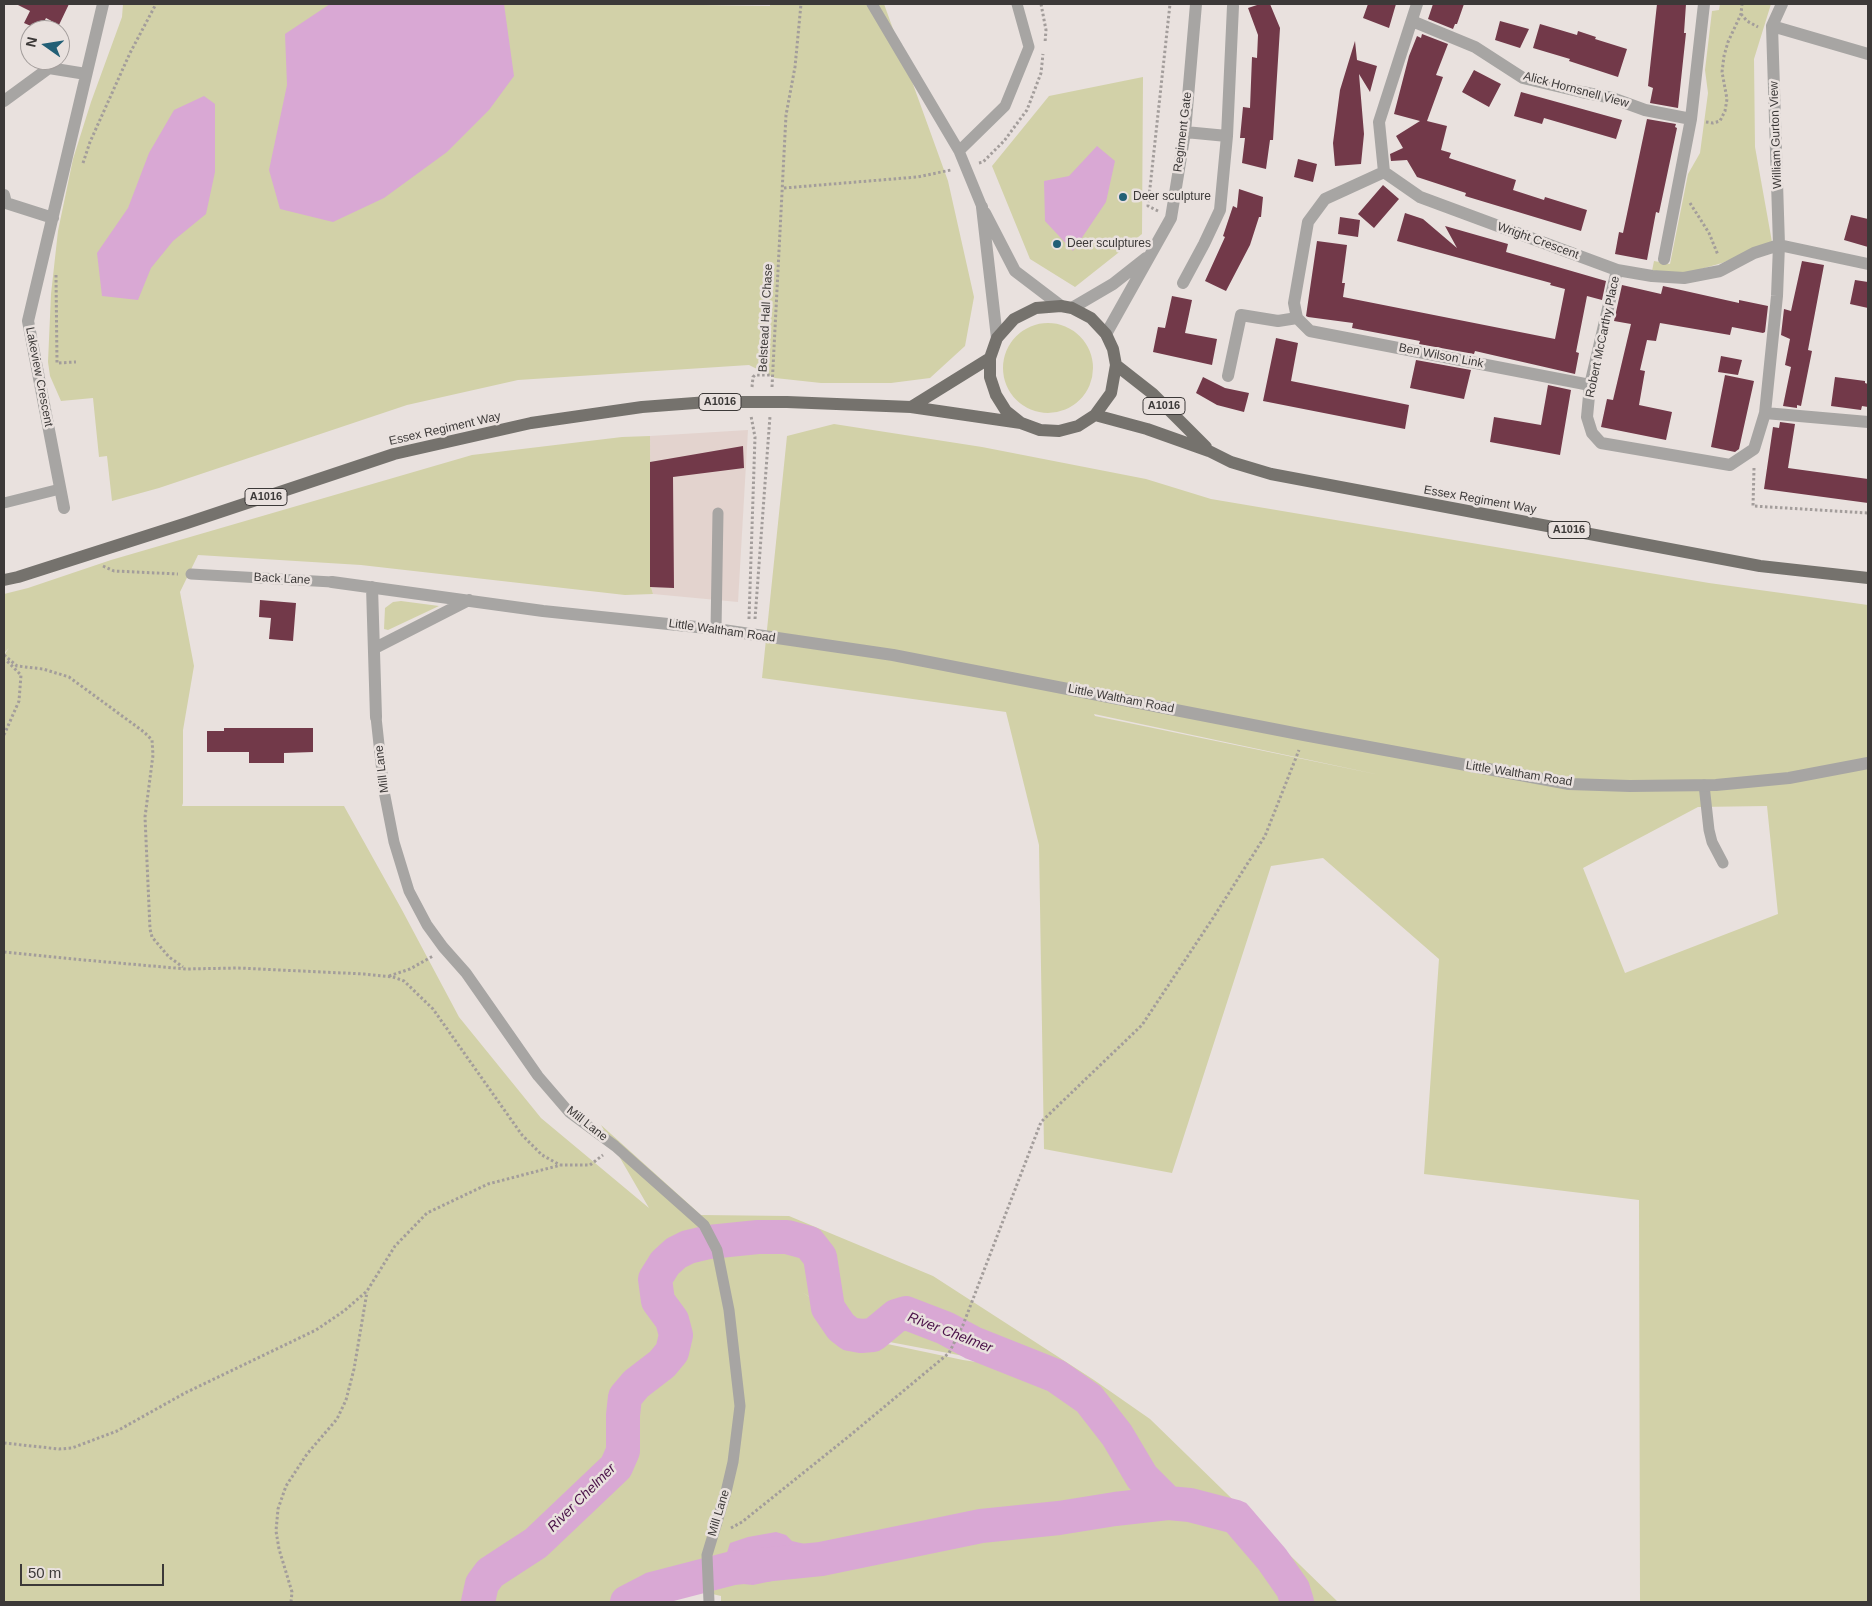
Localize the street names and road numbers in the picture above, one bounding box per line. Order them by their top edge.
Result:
street label: Alick Hornsnell View [1522,69,1630,111]
street label: William Gurton View [1767,81,1785,189]
street label: Regiment Gate [1171,91,1195,173]
street label: Wright Crescent [1495,220,1581,262]
street label: Belstead Hall Chase [756,263,776,373]
street label: Robert McCarthy Place [1583,275,1623,399]
street label: Lakeview Crescent [22,326,56,428]
street label: Ben Wilson Link [1397,341,1485,371]
road number: A1016 [699,394,741,411]
road number: A1016 [1143,398,1185,414]
street label: Essex Regiment Way [388,409,502,449]
street label: Essex Regiment Way [1422,483,1538,517]
road number: A1016 [245,488,287,506]
road number: A1016 [1548,522,1590,538]
street label: Back Lane [253,570,311,588]
street label: Little Waltham Road [668,616,776,646]
street label: Little Waltham Road [1067,682,1175,716]
street label: Mill Lane [372,744,392,794]
street label: Little Waltham Road [1465,758,1573,790]
street label: Mill Lane [564,1104,610,1144]
street label: Mill Lane [705,1488,733,1538]

